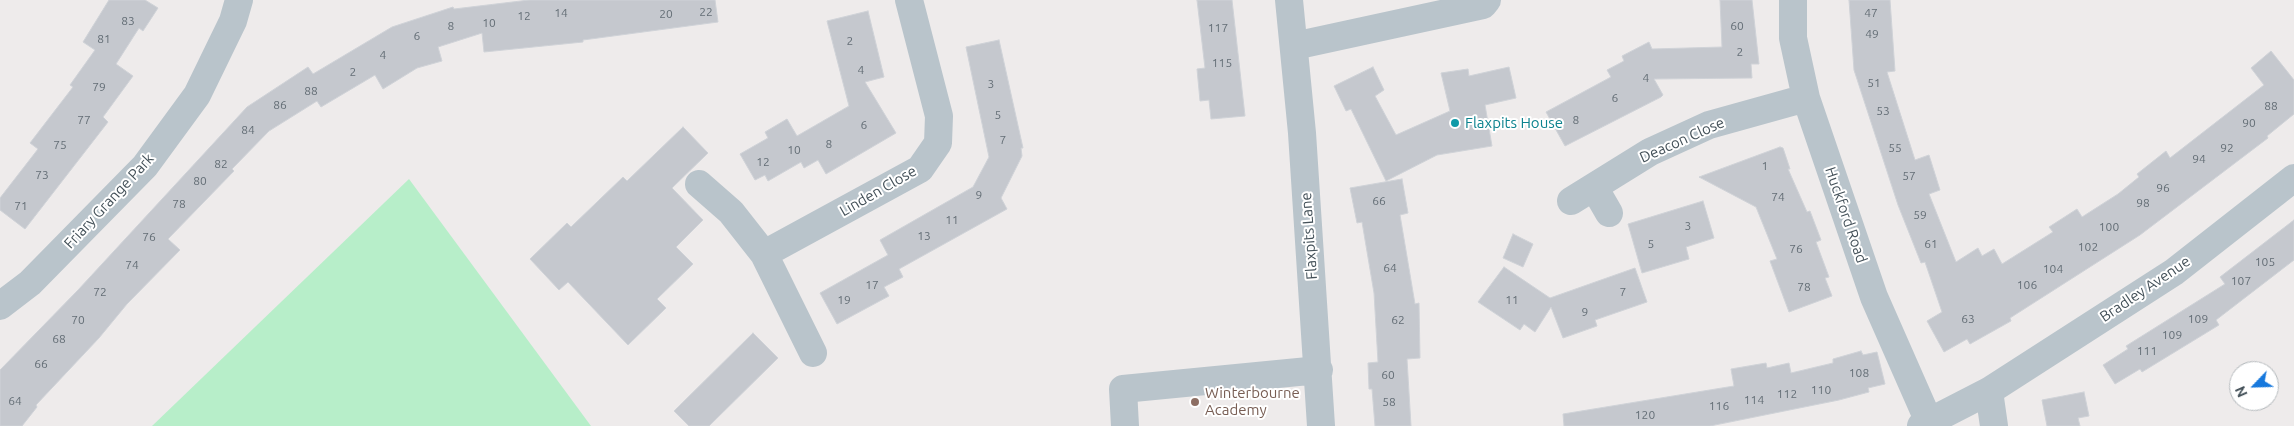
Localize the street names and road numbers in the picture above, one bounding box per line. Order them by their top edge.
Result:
street label: Deacon Close [1637,113,1727,167]
street label: Friary Grange Park [60,150,158,252]
street label: Linden Close [836,162,920,220]
street label: Huckford Road [1821,165,1871,265]
street label: Flaxpits Lane [1297,192,1321,280]
street label: Bradley Avenue [2096,252,2194,326]

